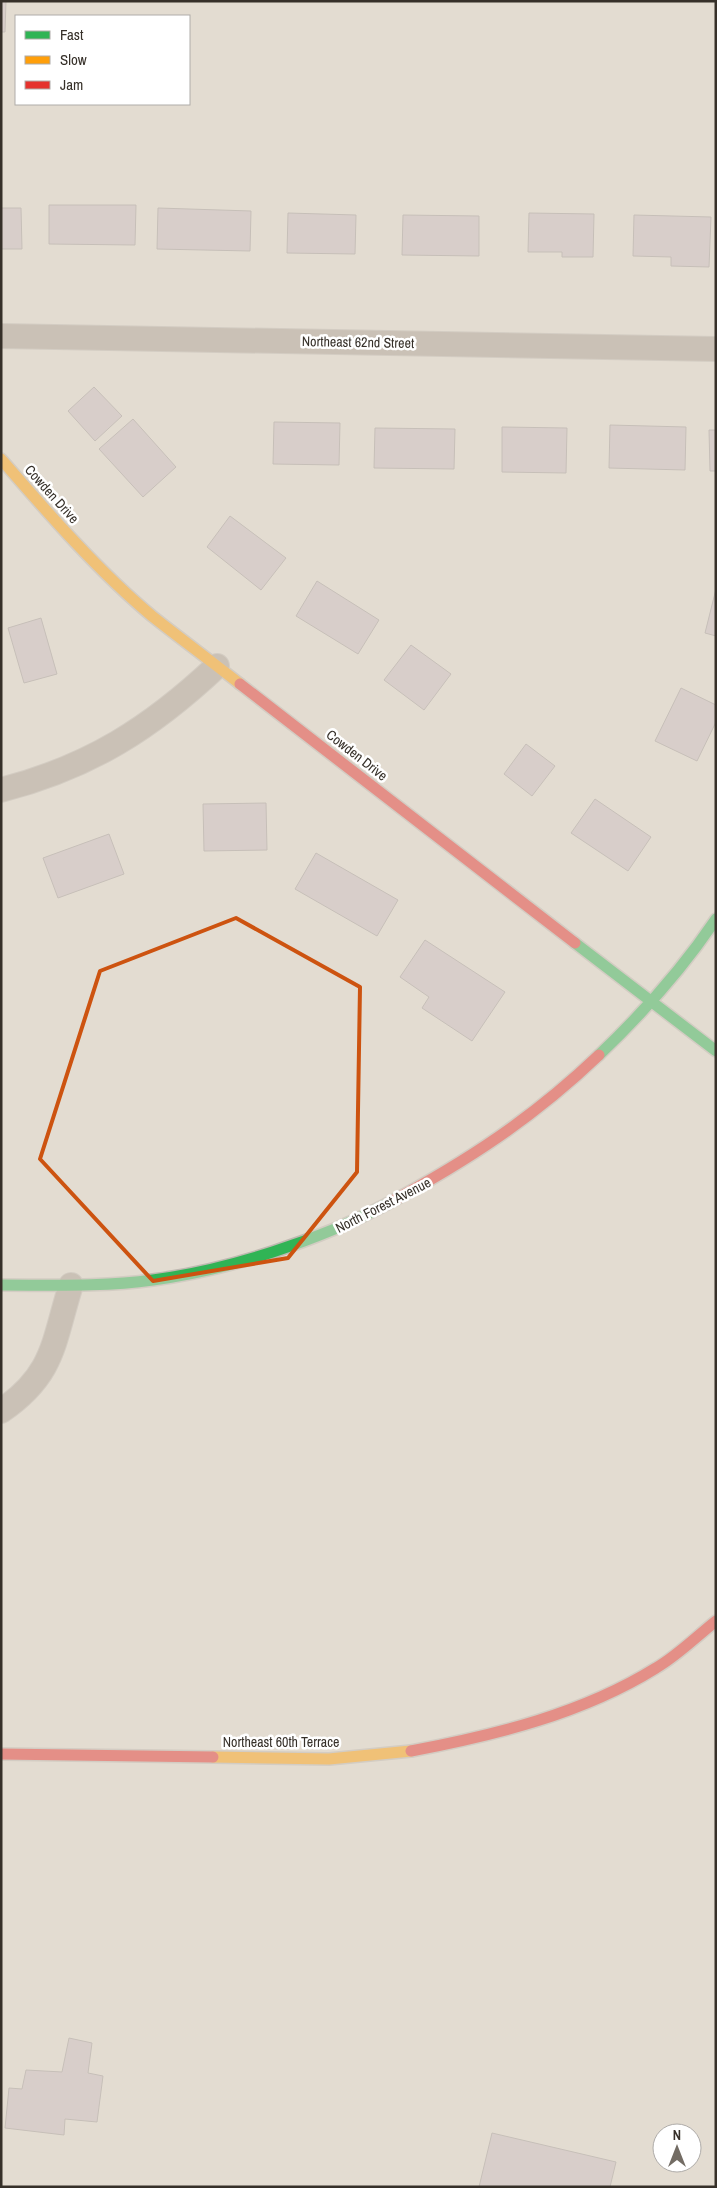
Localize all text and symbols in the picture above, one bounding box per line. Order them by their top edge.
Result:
legend [15,15,190,105]
text: Fast [60,24,84,45]
text: Slow [60,49,87,70]
text: Jam [60,74,83,95]
street label: Northeast 62nd Street [302,332,414,352]
street label: Cowden Drive [21,461,83,527]
street label: Cowden Drive [323,726,391,784]
street label: North Forest Avenue [332,1173,434,1237]
street label: Northeast 60th Terrace [223,1733,339,1751]
north arrow [652,2123,702,2173]
text: N [673,2126,681,2144]

